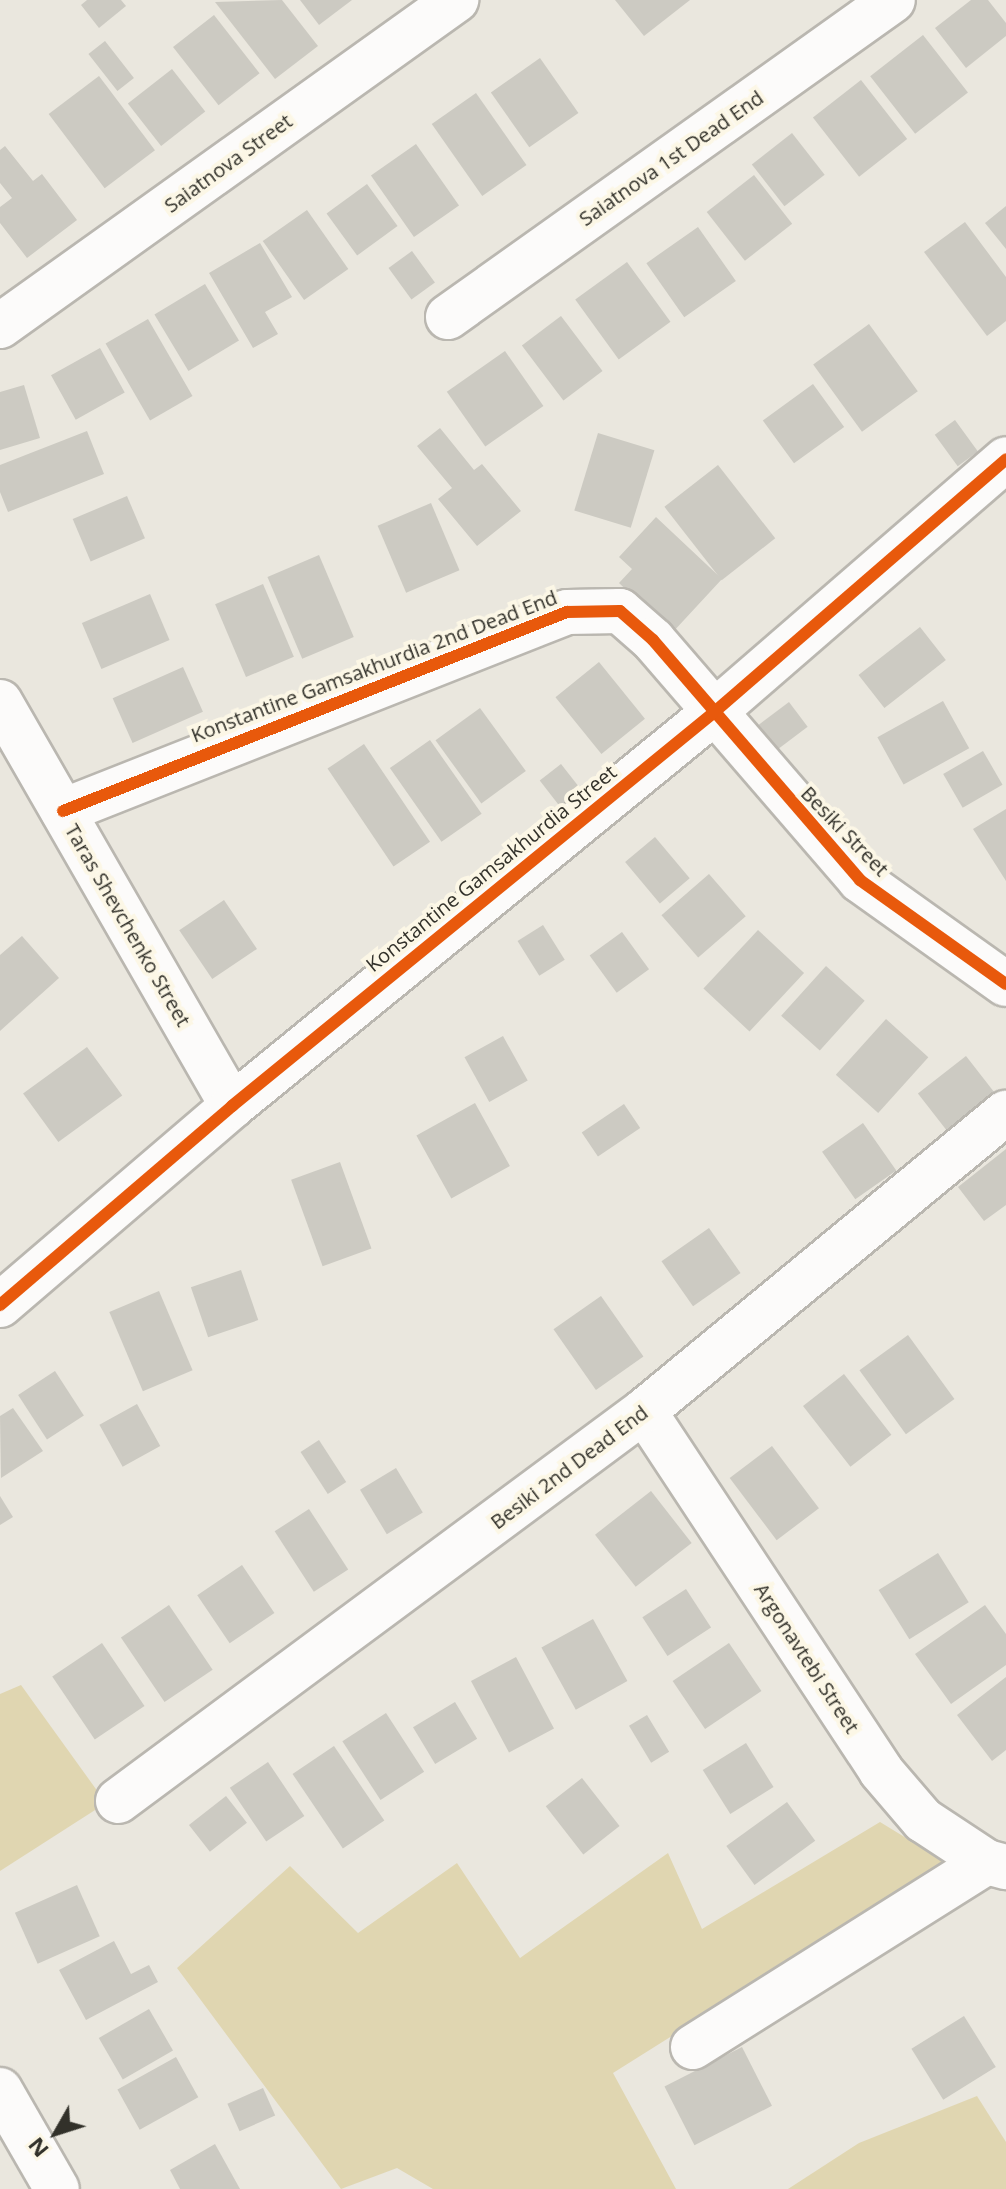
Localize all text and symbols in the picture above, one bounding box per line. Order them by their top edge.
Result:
street label: Saiatnova 1st Dead End [574,85,768,231]
street label: Saiatnova Street [160,109,296,217]
street label: Konstantine Gamsakhurdia 2nd Dead End [188,585,560,747]
street label: Konstantine Gamsakhurdia Street [361,760,621,976]
street label: Besiki Street [796,781,894,881]
street label: Taras Shevchenko Street [60,820,196,1030]
street label: Besiki 2nd Dead End [486,1400,652,1534]
street label: Argonavtebi Street [750,1579,864,1737]
north arrow [16,2093,96,2173]
text: N [20,2132,55,2165]

